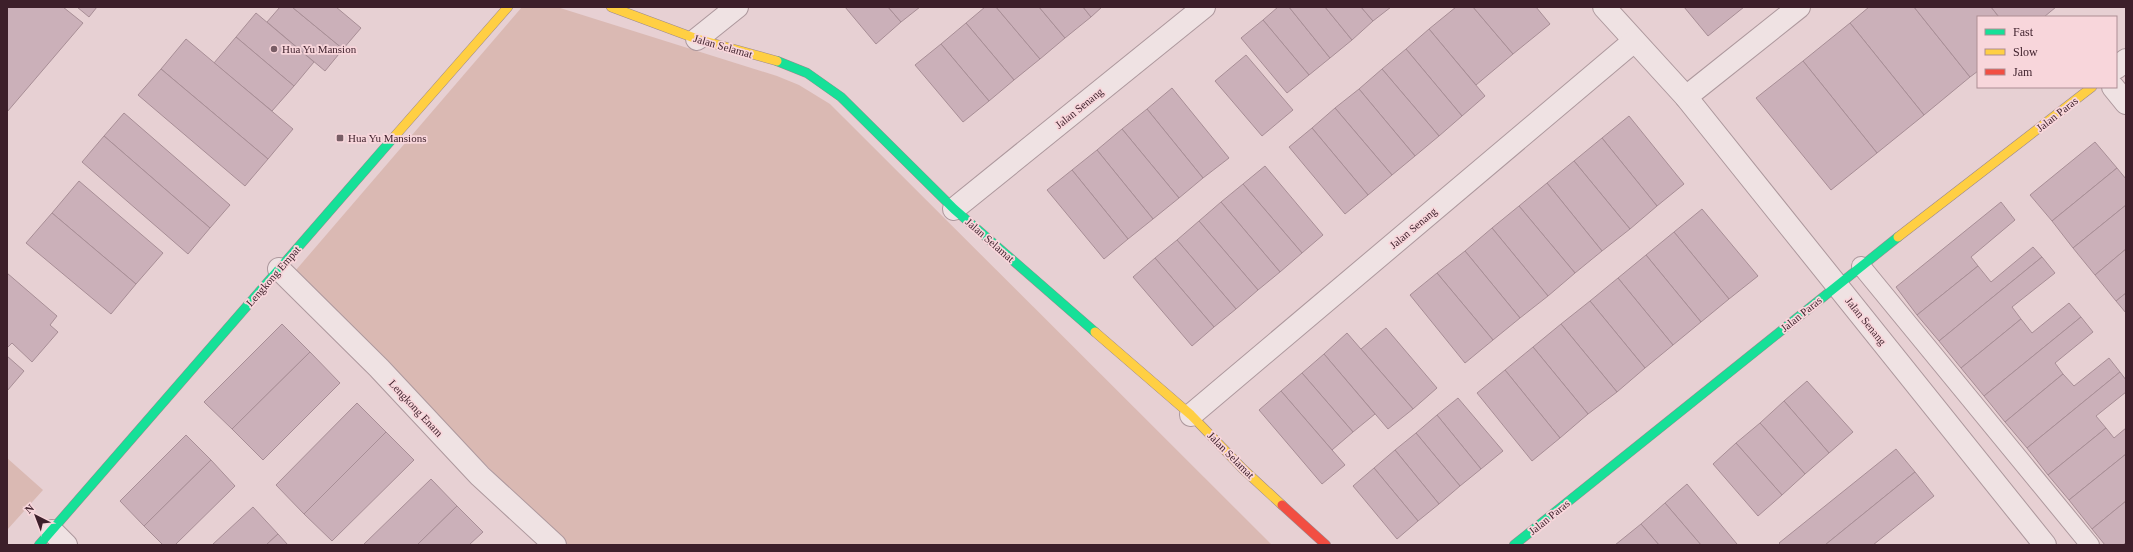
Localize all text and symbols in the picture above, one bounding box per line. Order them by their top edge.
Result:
legend [1977,16,2117,88]
text: Fast [2013,25,2034,39]
street label: Jalan Selamat [692,32,754,60]
place label: Hua Yu Mansion [282,43,357,55]
marker: Hua Yu Mansion [269,44,279,54]
text: Slow [2013,45,2038,59]
text: Jam [2013,65,2033,79]
street label: Jalan Senang [1053,85,1106,131]
street label: Jalan Paras [2034,94,2080,134]
place label: Hua Yu Mansions [348,132,426,144]
marker: Hua Yu Mansions [335,133,345,143]
street label: Jalan Senang [1387,205,1439,251]
street label: Jalan Selamat [963,216,1017,264]
street label: Lengkong Empat [244,243,302,309]
street label: Jalan Paras [1778,294,1824,334]
street label: Jalan Senang [1843,295,1889,348]
street label: Lengkong Enam [387,377,446,439]
street label: Jalan Selamat [1205,429,1257,481]
north arrow [16,496,56,536]
street label: Jalan Paras [1526,497,1572,537]
text: N [22,501,36,516]

